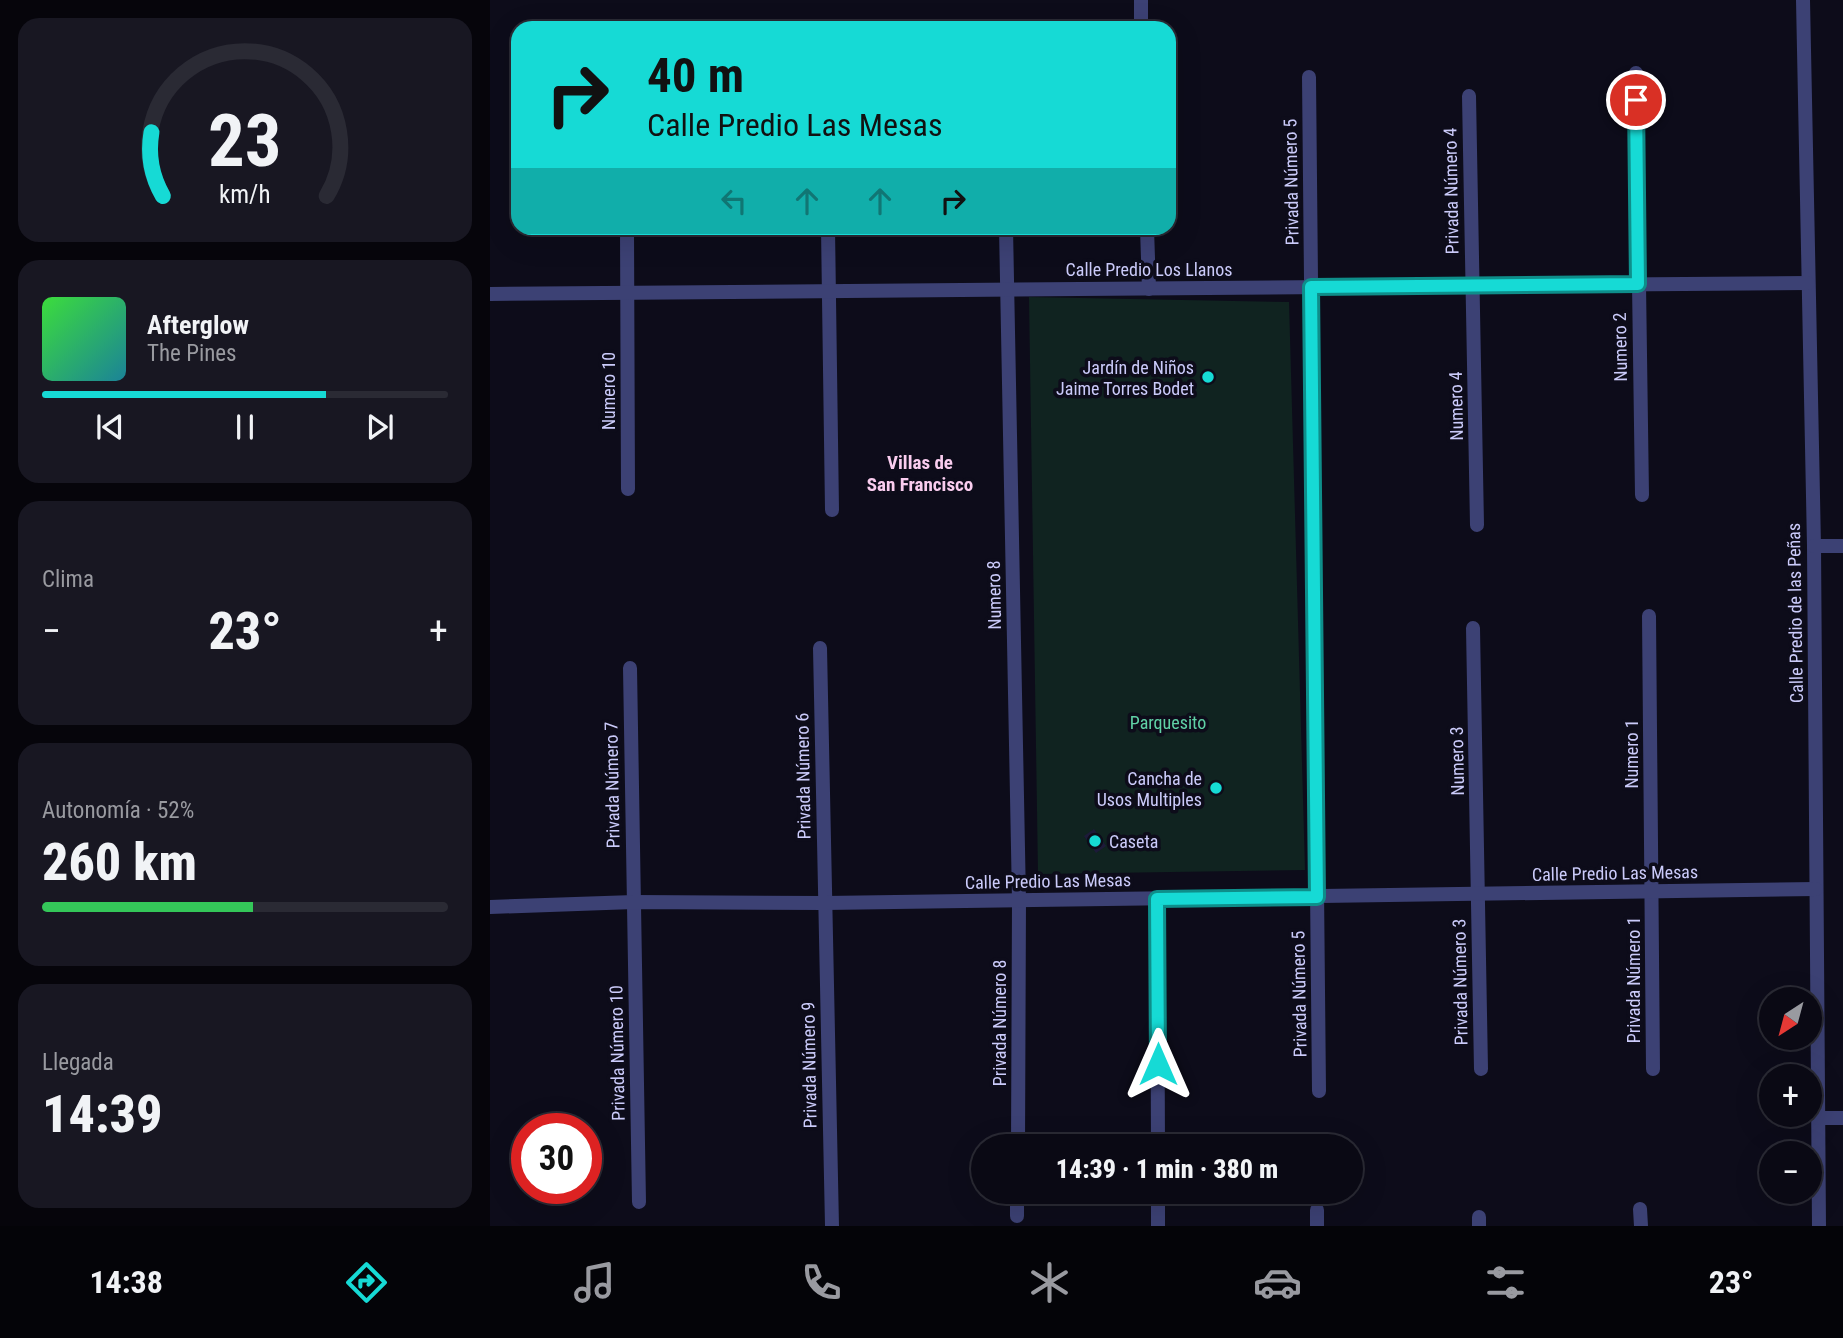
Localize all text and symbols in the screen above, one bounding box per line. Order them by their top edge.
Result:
text: 40 m [647,47,744,104]
icon: right [532,49,623,140]
pin [1606,70,1666,130]
icon: arrive [1617,81,1655,119]
text: 23 [208,98,282,184]
text: Calle Predio Las Mesas [647,106,942,144]
street label: Privada Número 5 [1279,118,1303,246]
street label: Privada Número 4 [1439,127,1463,255]
text: km/h [219,180,271,209]
icon: left [715,182,753,220]
icon: ahead [788,182,826,220]
icon: ahead [861,182,899,220]
icon: right [934,182,972,220]
street label: Calle Predio Los Llanos [1066,259,1232,280]
text: Afterglow [147,310,249,340]
street label: Numero 2 [1609,312,1631,382]
text: The Pines [147,340,237,367]
street label: Numero 10 [598,352,619,430]
place label: Jardín de Niños Jaime Torres Bodet [1056,357,1194,399]
marker: Jardín de Niños Jaime Torres Bodet [1200,369,1216,385]
street label: Numero 4 [1445,371,1467,441]
icon: previous [91,408,129,446]
icon: pause [226,408,264,446]
icon: next [361,408,399,446]
district label: Villas de San Francisco [867,451,973,496]
street label: Calle Predio de las Peñas [1783,523,1807,703]
street label: Numero 8 [983,560,1005,630]
text: Clima [42,566,94,593]
text: 23° [208,601,282,662]
text: − [42,609,61,653]
text: + [429,609,448,653]
street label: Privada Número 6 [791,712,815,840]
park label: Parquesito [1130,712,1206,733]
street label: Numero 1 [1621,719,1642,789]
street label: Privada Número 7 [600,721,624,849]
street label: Numero 3 [1446,726,1468,796]
place label: Cancha de Usos Multiples [1097,768,1202,810]
marker: Cancha de Usos Multiples [1208,780,1224,796]
text: Autonomía · 52% [42,797,194,824]
place label: Caseta [1109,831,1158,852]
text: 260 km [42,832,197,893]
marker: Caseta [1087,833,1103,849]
street label: Calle Predio Las Mesas [1532,861,1698,885]
street label: Calle Predio Las Mesas [965,869,1131,893]
street label: Privada Número 1 [1623,917,1644,1043]
street label: Privada Número 3 [1448,918,1472,1046]
street label: Privada Número 5 [1287,930,1311,1058]
street label: Privada Número 8 [989,960,1010,1086]
street label: Privada Número 10 [605,985,629,1121]
north arrow [1759,987,1822,1050]
map controls [1759,987,1822,1204]
street label: Privada Número 9 [797,1001,821,1129]
position arrow [1121,1027,1195,1101]
text: Llegada [42,1049,114,1076]
button: + [1759,1064,1822,1127]
text: 14:39 [42,1084,162,1145]
speed limit sign: 30 [511,1113,602,1204]
button: − [1759,1141,1822,1204]
text: 14:39 · 1 min · 380 m [1056,1154,1278,1184]
icon: directions [342,1258,391,1307]
icon: music [570,1258,619,1307]
icon: phone [797,1258,846,1307]
icon: climate [1025,1258,1074,1307]
icon: car [1253,1258,1302,1307]
icon: filters [1481,1258,1530,1307]
text: 14:38 [89,1263,163,1301]
text: 23° [1709,1263,1754,1301]

